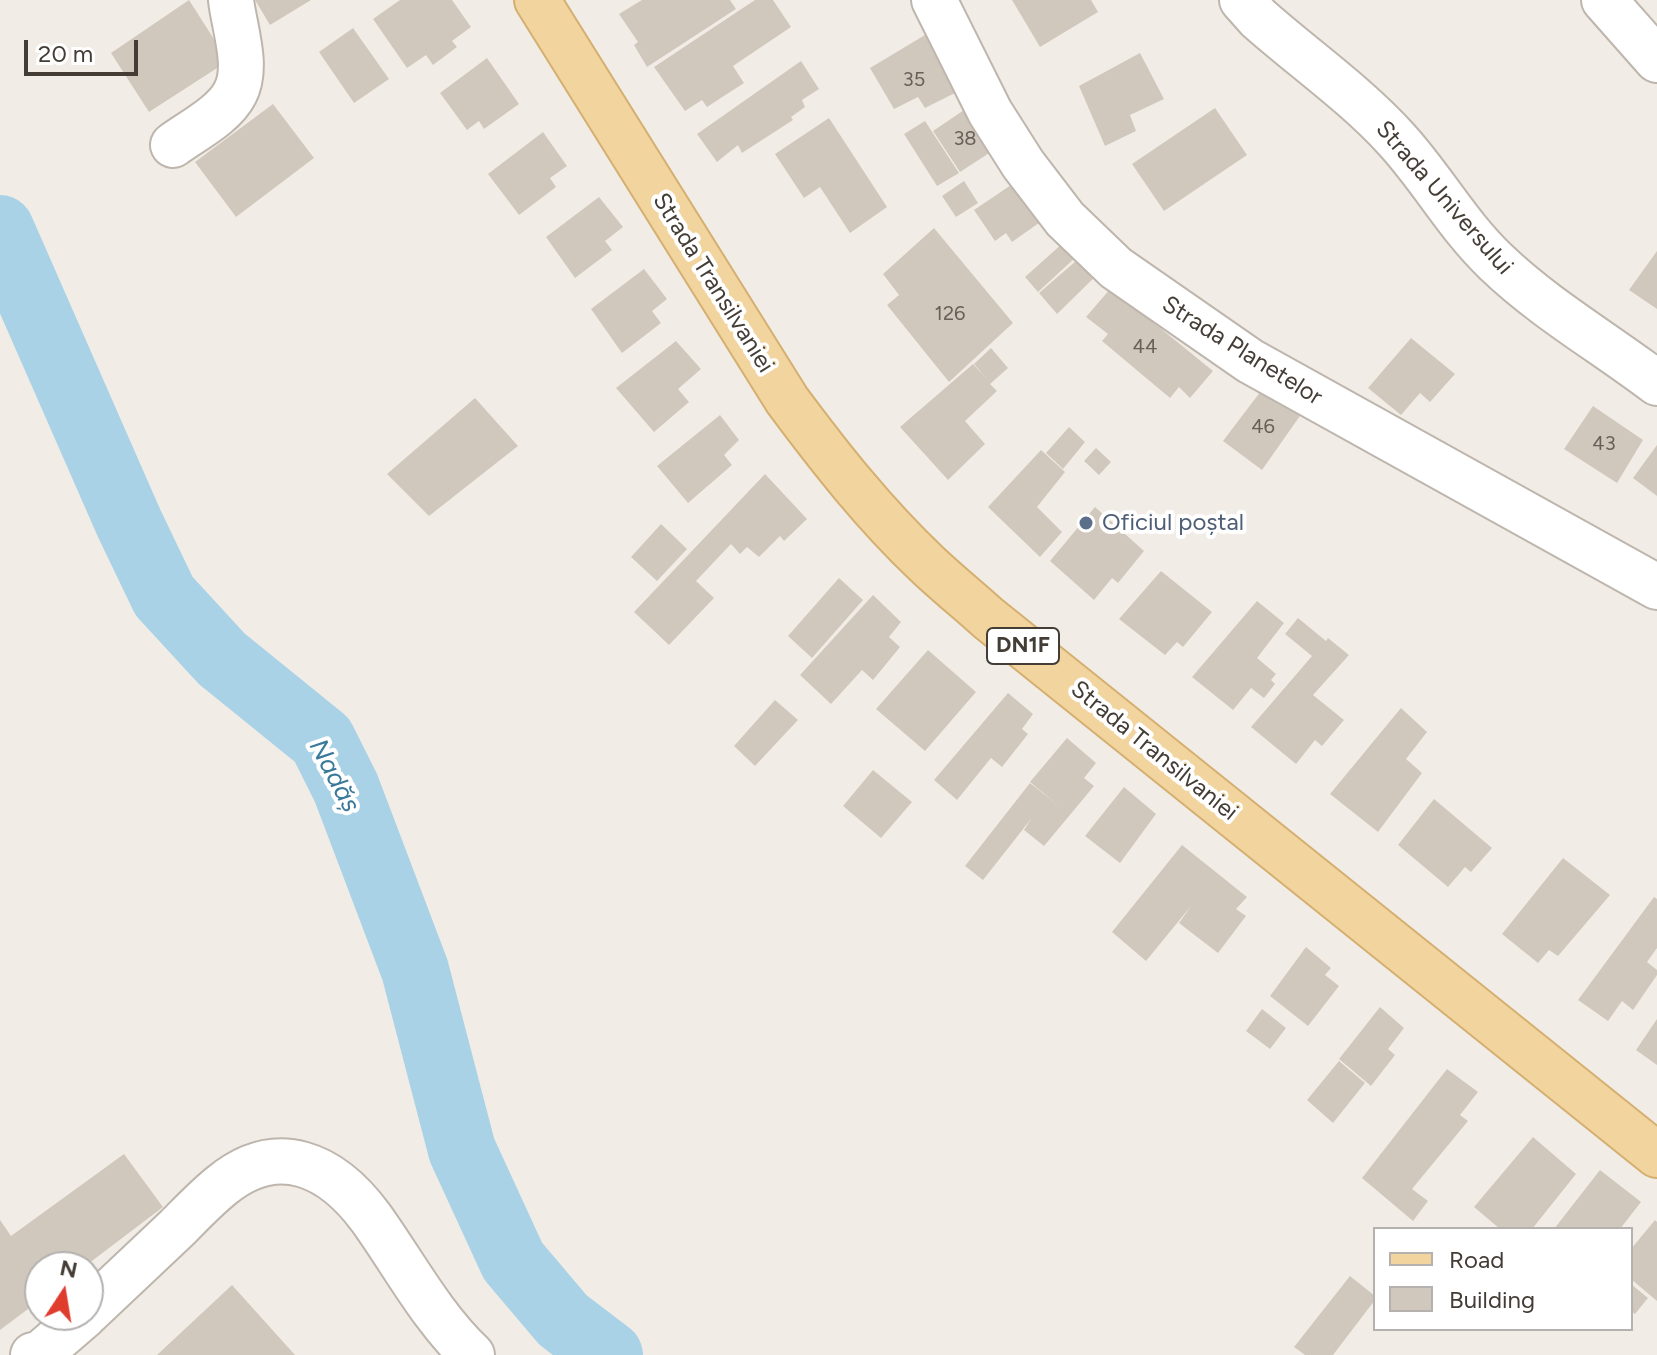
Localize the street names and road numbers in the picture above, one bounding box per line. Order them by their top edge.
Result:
street label: Strada Universului [1369,115,1519,281]
street label: Strada Transilvaniei [646,188,780,378]
street label: Strada Planetelor [1156,290,1328,412]
road number: DN1F [987,628,1059,664]
street label: Strada Transilvaniei [1065,675,1243,827]

